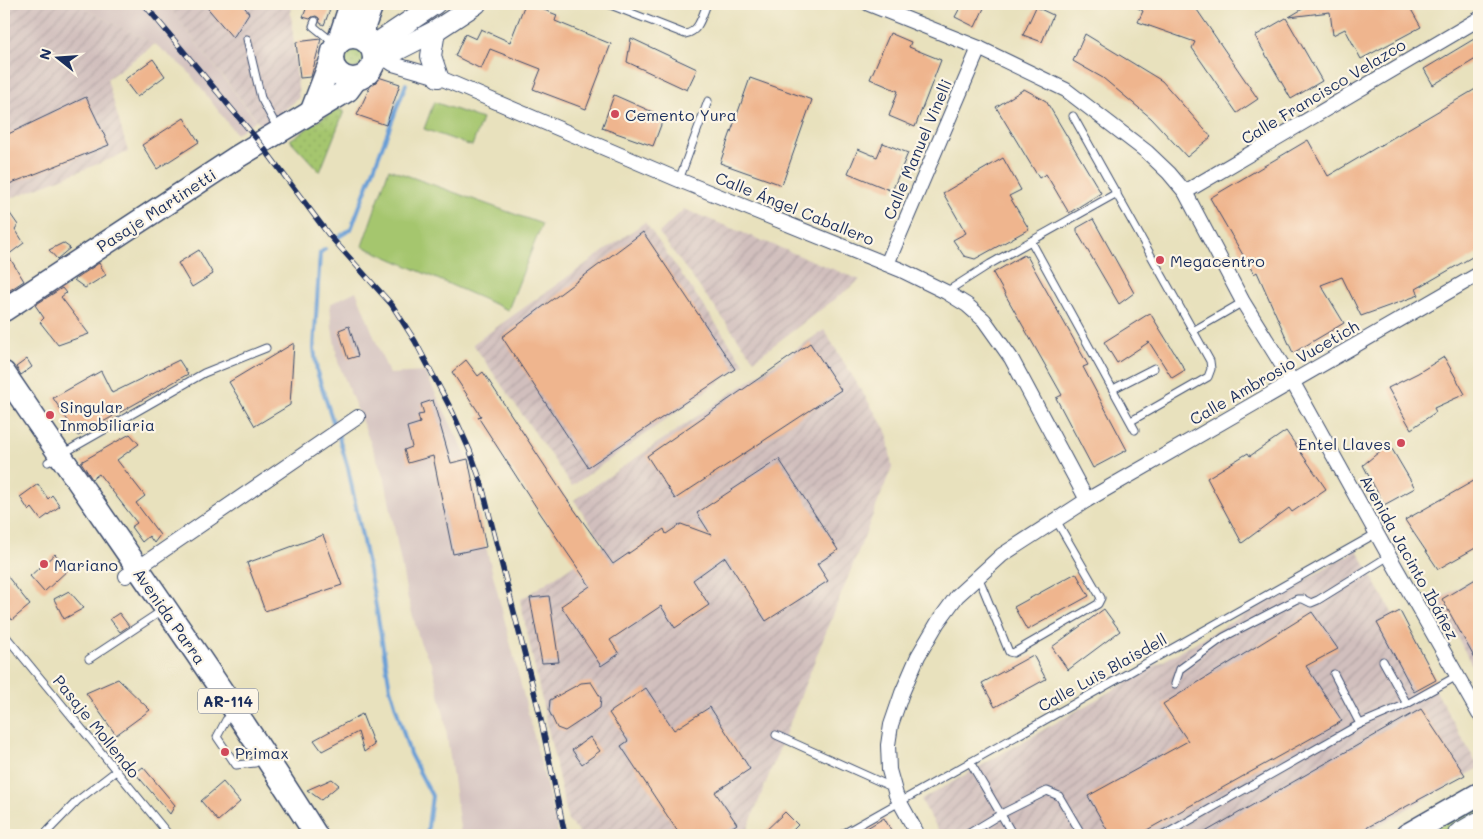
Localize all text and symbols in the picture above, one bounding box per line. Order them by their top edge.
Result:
north arrow [32,32,82,82]
street label: Calle Francisco Velazco [1237,34,1409,148]
text: N [34,46,56,62]
street label: Calle Manuel Vinelli [878,76,956,222]
place label: Cemento Yura [625,104,737,125]
marker: Cemento Yura [609,108,621,120]
street label: Pasaje Martinetti [92,164,220,256]
street label: Calle Ángel Caballero [712,166,878,250]
place label: Megacentro [1170,250,1265,271]
marker: Megacentro [1154,254,1166,266]
street label: Calle Ambrosio Vucetich [1186,315,1362,429]
place label: Singular Inmobiliaria [60,396,155,435]
marker: Singular Inmobiliaria [44,409,56,421]
place label: Entel Llaves [1298,433,1391,454]
marker: Entel Llaves [1395,437,1407,449]
street label: Avenida Jacinto Ibáñez [1356,471,1464,643]
place label: Mariano [54,554,118,575]
marker: Mariano [38,558,50,570]
street label: Avenida Parra [129,564,211,668]
street label: Calle Luis Blaisdell [1034,628,1170,716]
street label: Pasaje Mollendo [49,670,145,782]
road number: AR-114 [198,688,258,714]
place label: Primax [235,742,289,763]
marker: Primax [219,746,231,758]

